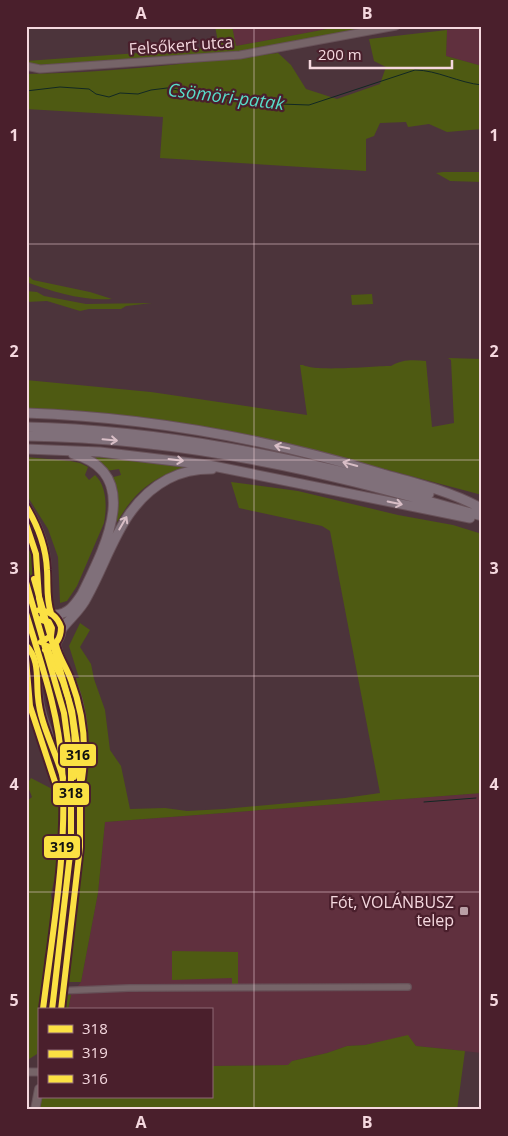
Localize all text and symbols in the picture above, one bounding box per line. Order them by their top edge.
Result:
text: A [135,2,147,24]
text: B [362,2,372,24]
street label: Felsőkert utca [128,30,234,60]
scale bar [310,38,453,70]
text: 200 m [318,44,362,64]
water label: Csömöri-patak [167,77,287,115]
text: 1 [9,124,19,146]
text: 1 [489,124,499,146]
text: 2 [9,340,19,362]
text: 2 [489,340,499,362]
one-way arrow [102,435,118,445]
one-way arrow [274,442,290,451]
one-way arrow [168,455,184,465]
one-way arrow [343,459,359,468]
one-way arrow [387,498,403,508]
one-way arrow [118,515,128,530]
text: 3 [9,557,19,579]
text: 3 [489,557,499,579]
line badge: 316 [59,743,97,767]
text: 316 [66,745,90,764]
text: 4 [9,773,19,795]
text: 4 [489,773,499,795]
line badge: 318 [52,782,90,806]
text: 318 [59,783,83,802]
line badge: 319 [43,835,81,859]
text: 319 [50,837,74,856]
place label: Fót, VOLÁNBUSZ telep [330,891,454,931]
marker: Fót, VOLÁNBUSZ telep [458,905,470,917]
text: 5 [9,989,19,1011]
text: 5 [489,989,499,1011]
legend [38,1008,212,1098]
text: 318 [82,1018,108,1038]
text: 319 [82,1042,108,1062]
text: 316 [82,1068,108,1088]
text: A [135,1111,147,1133]
text: B [362,1111,372,1133]

